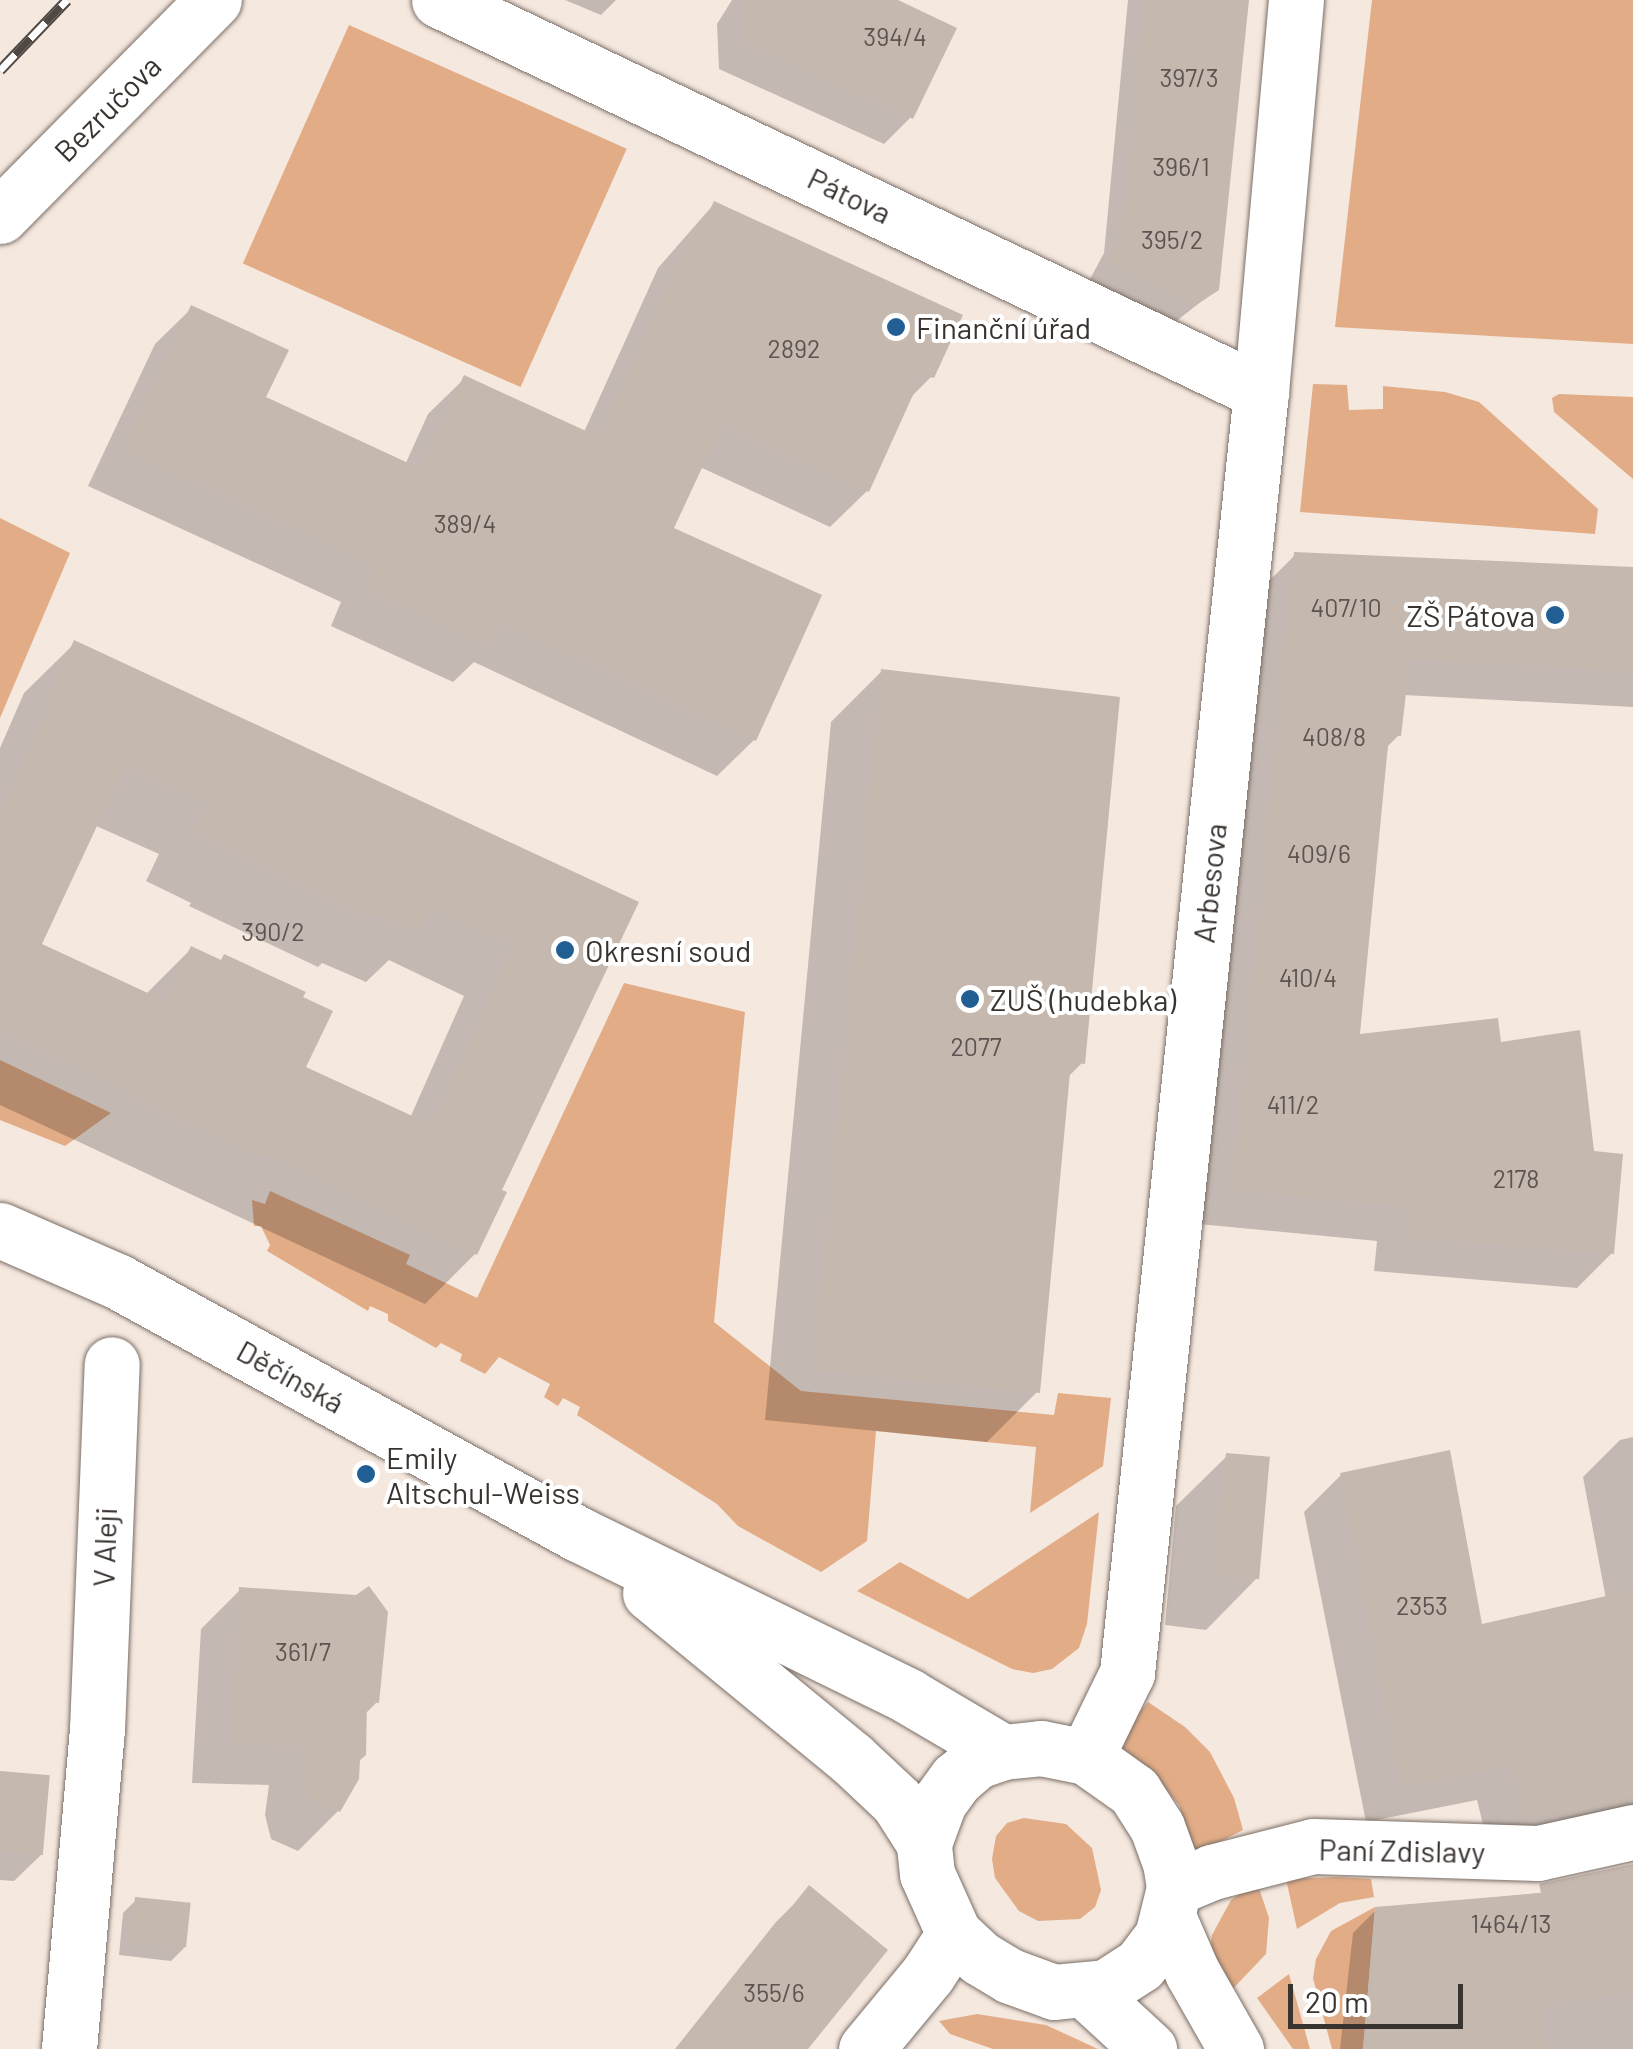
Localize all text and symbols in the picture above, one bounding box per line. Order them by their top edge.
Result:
house number: 394/4 [863,21,927,51]
street label: Bezručova [46,47,168,169]
house number: 397/3 [1159,62,1219,92]
house number: 396/1 [1152,151,1210,181]
street label: Pátova [802,159,898,231]
house number: 395/2 [1141,224,1203,254]
place label: Finanční úřad [916,309,1091,345]
marker: Finanční úřad [885,316,907,338]
house number: 2892 [768,333,820,363]
house number: 389/4 [434,508,496,538]
house number: 407/10 [1310,592,1382,622]
place label: ZŠ Pátova [1407,597,1535,633]
marker: ZŠ Pátova [1544,604,1566,626]
house number: 408/8 [1302,721,1366,751]
street label: Arbesova [1185,821,1233,945]
house number: 409/6 [1287,838,1351,868]
house number: 390/2 [241,916,305,946]
place label: Okresní soud [585,932,751,968]
marker: Okresní soud [554,939,576,961]
house number: 410/4 [1279,962,1337,992]
place label: ZUŠ (hudebka) [990,981,1176,1017]
marker: ZUŠ (hudebka) [959,988,981,1010]
house number: 2077 [950,1031,1002,1061]
house number: 411/2 [1267,1089,1319,1119]
house number: 2178 [1493,1163,1539,1193]
street label: Děčínská [231,1332,351,1420]
place label: Emily Altschul-Weiss [386,1439,580,1510]
marker: Emily Altschul-Weiss [355,1463,377,1485]
street label: V Aleji [85,1507,123,1587]
house number: 2353 [1396,1590,1448,1620]
house number: 361/7 [275,1636,331,1666]
street label: Paní Zdislavy [1318,1831,1486,1869]
house number: 1464/13 [1471,1908,1551,1938]
scale bar [1293,1964,1468,2026]
house number: 355/6 [743,1977,805,2007]
text: 20 m [1305,1983,1369,2019]

